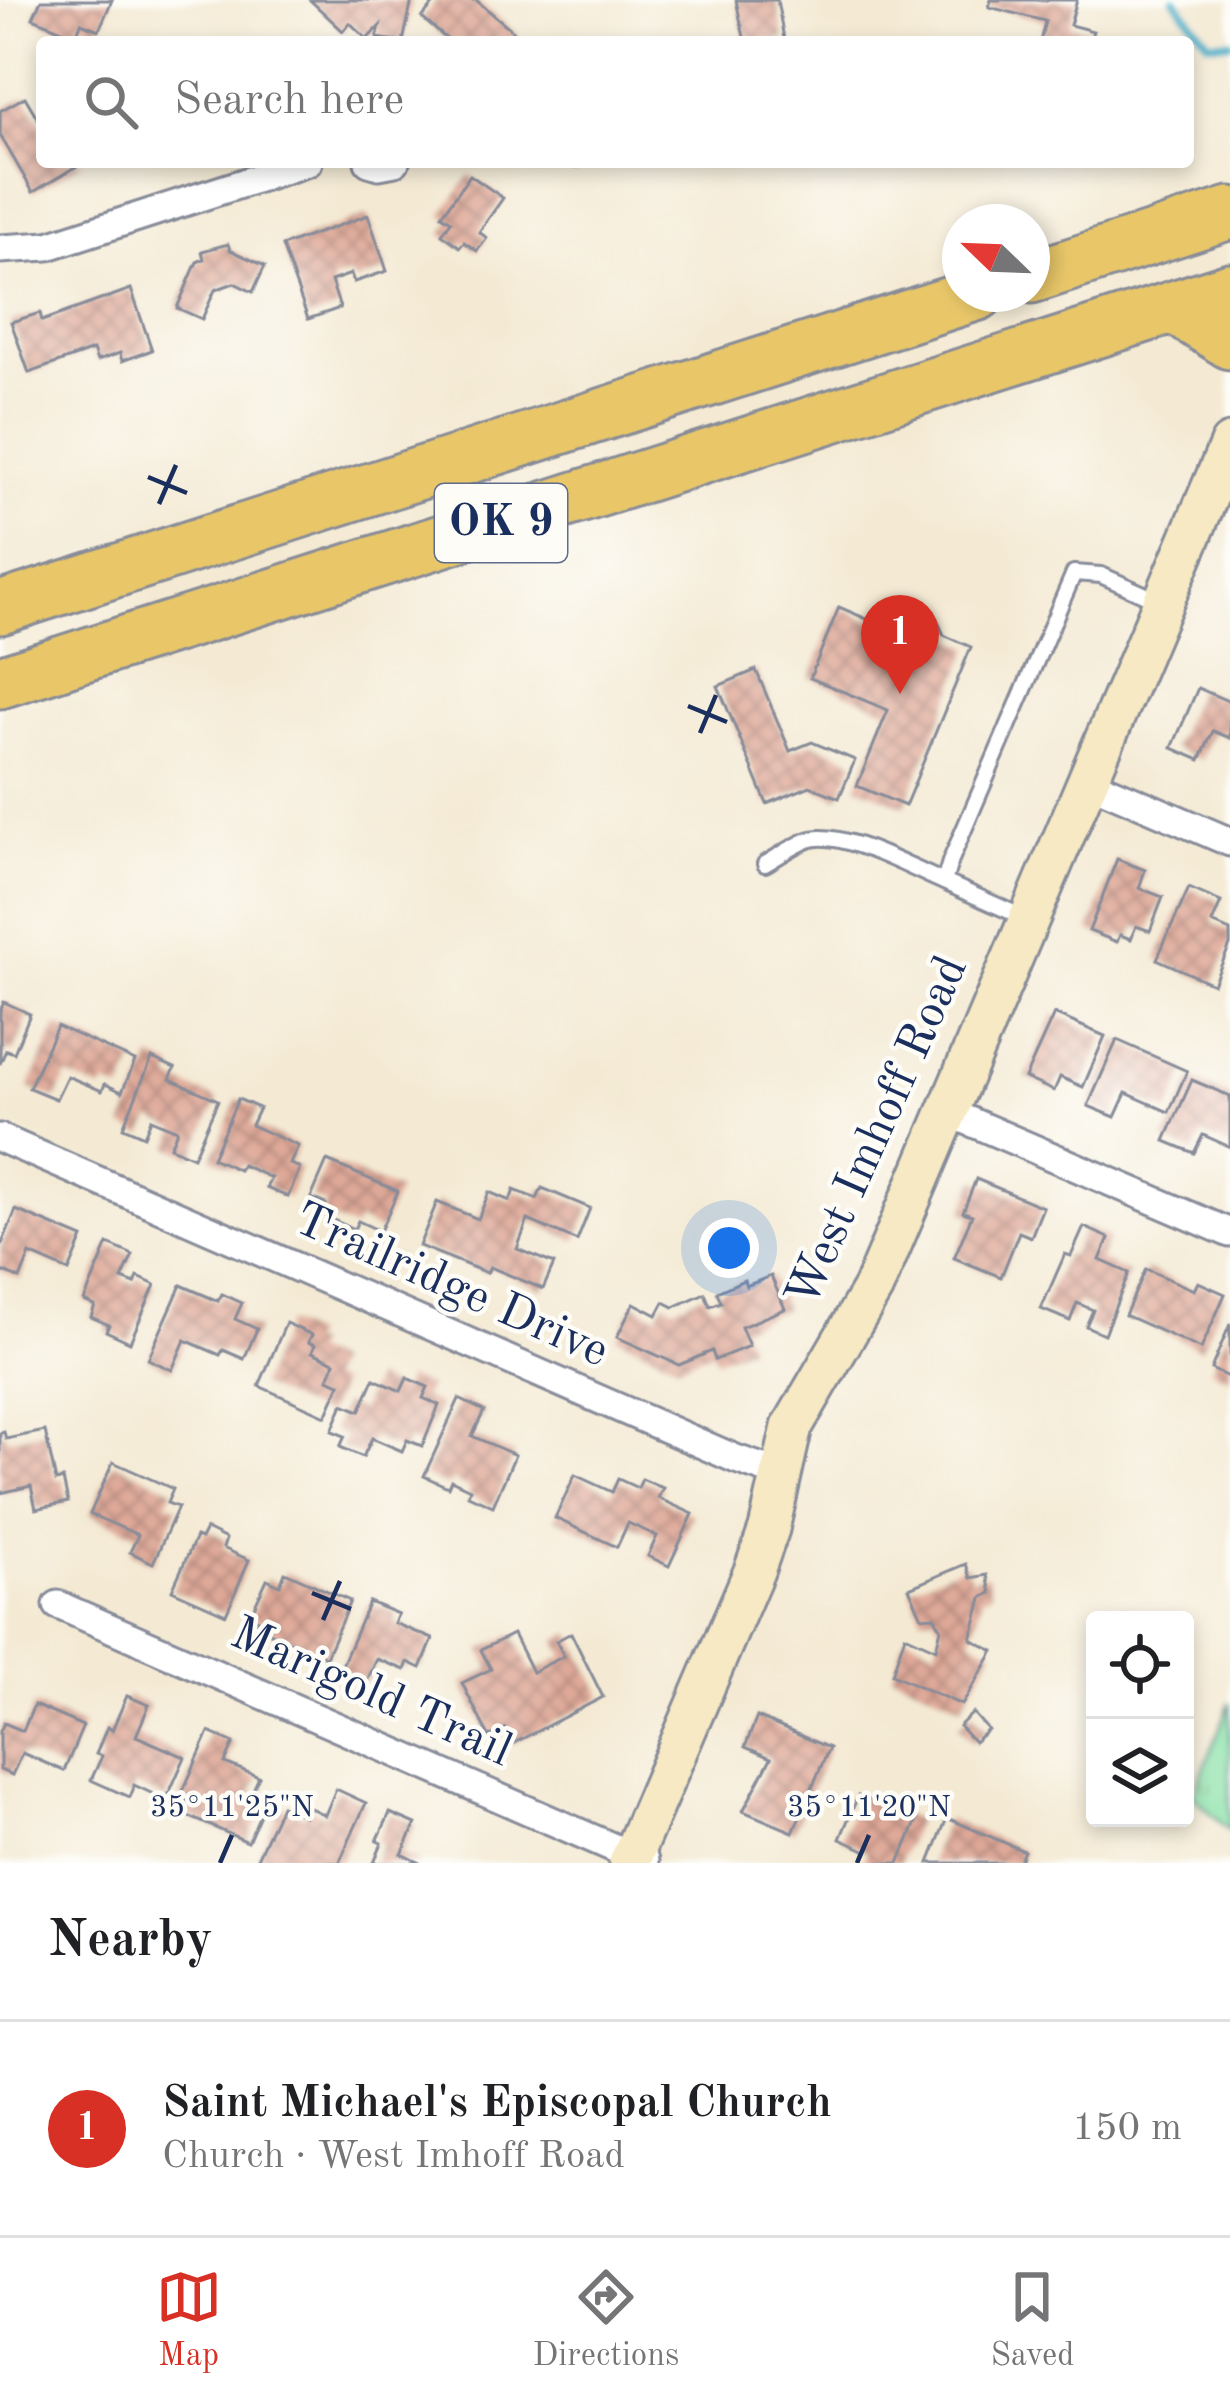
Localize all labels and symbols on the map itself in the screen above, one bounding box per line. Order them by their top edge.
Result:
north arrow [942,204,1050,312]
road number: OK 9 [435,484,567,562]
pin: 1 [861,595,939,694]
street label: West Imhoff Road [779,949,977,1315]
street label: Trailridge Drive [287,1195,615,1377]
your location [699,1218,759,1278]
street label: Marigold Trail [224,1610,518,1776]
text: 35°11'25"N [150,1793,314,1823]
text: 35°11'20"N [787,1793,951,1823]

